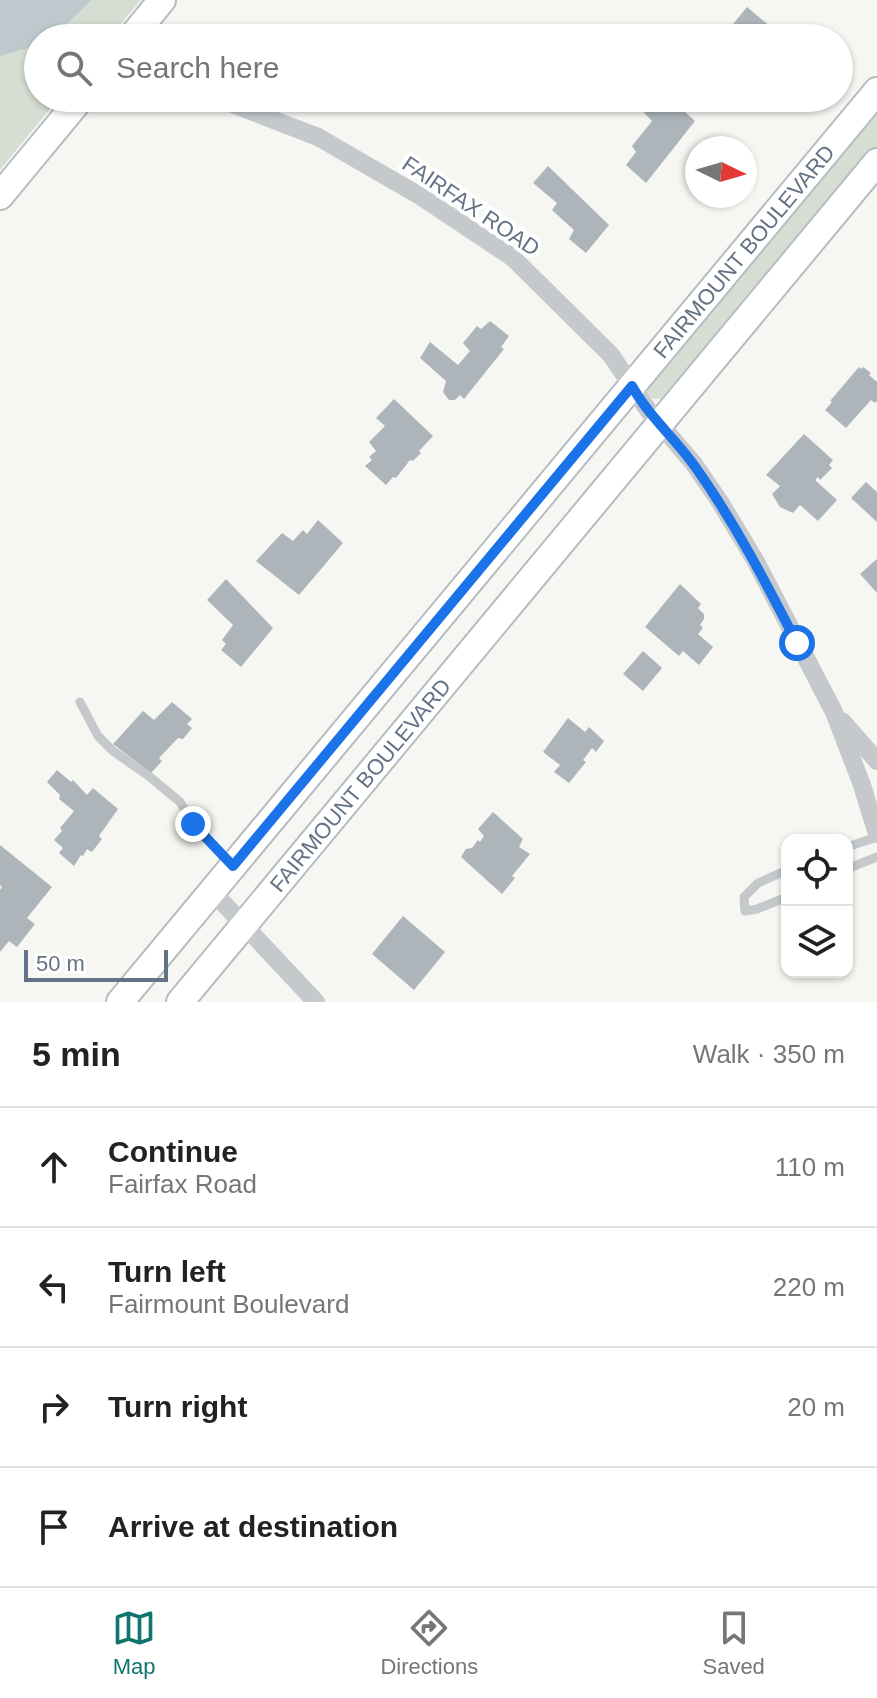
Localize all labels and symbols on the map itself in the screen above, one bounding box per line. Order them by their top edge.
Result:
north arrow [685,136,757,208]
street label: FAIRMOUNT BOULEVARD [648,140,839,363]
street label: FAIRFAX ROAD [398,151,544,261]
route start [779,625,815,661]
street label: FAIRMOUNT BOULEVARD [264,673,456,897]
route end [175,806,211,842]
scale bar [24,946,168,982]

